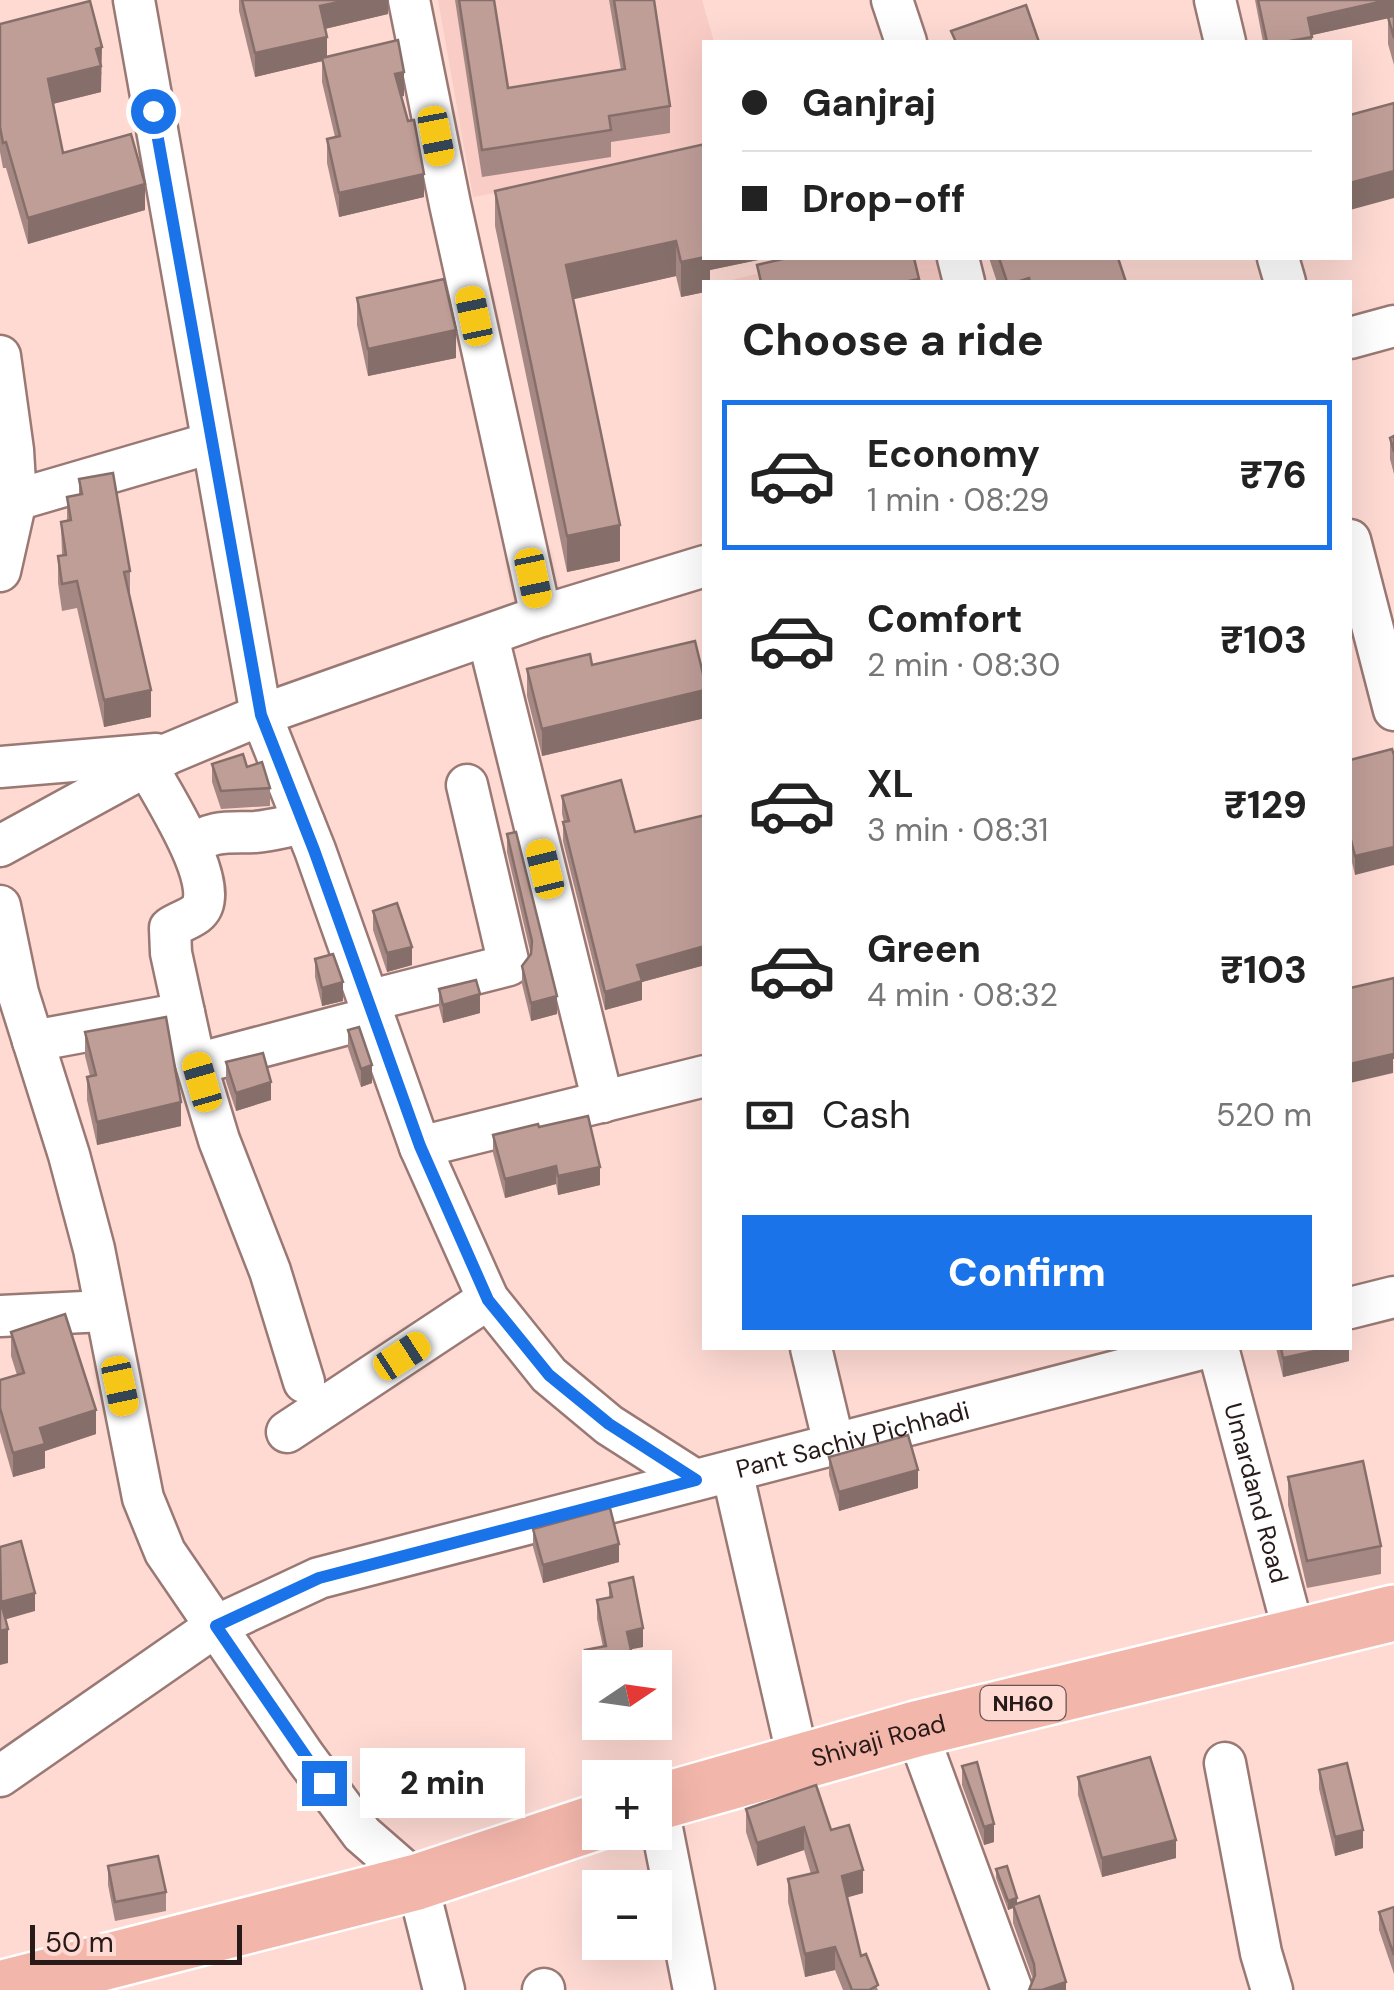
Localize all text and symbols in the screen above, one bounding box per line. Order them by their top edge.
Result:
text: Ganjraj [802,78,936,128]
route start [131,89,176,134]
car [416,104,456,168]
text: Drop-off [802,174,965,224]
car [453,284,495,348]
text: Choose a ride [742,310,1044,369]
text: Economy [867,429,1040,479]
icon: car [747,430,837,520]
text: ₹76 [1240,450,1307,500]
text: 1 min · 08:29 [867,479,1049,521]
car [512,546,554,610]
text: Comfort [867,594,1023,644]
icon: car [747,595,837,685]
text: ₹103 [1220,615,1307,665]
text: 2 min · 08:30 [867,644,1060,686]
text: XL [867,759,914,809]
icon: car [747,760,837,850]
text: ₹129 [1224,780,1307,830]
text: 3 min · 08:31 [867,809,1049,851]
car [523,836,567,902]
text: Green [867,924,981,974]
icon: car [747,925,837,1015]
text: ₹103 [1220,945,1307,995]
text: 4 min · 08:32 [867,974,1058,1016]
car [179,1049,225,1115]
icon: cash [742,1088,797,1143]
text: Cash [822,1090,911,1140]
text: 520 m [1216,1094,1312,1136]
button: Confirm [742,1215,1312,1330]
car [369,1327,435,1385]
car [99,1354,141,1418]
street label: Pant Sachiv Pichhadi [733,1394,973,1486]
street label: Umardand Road [1216,1399,1296,1587]
north arrow [582,1650,672,1740]
map controls [582,1650,672,1960]
road number: NH60 [980,1686,1066,1720]
street label: Shivaji Road [807,1706,949,1775]
callout: 2 min [359,1748,524,1818]
button: + [582,1760,672,1850]
route end [302,1761,347,1806]
text: 2 min [400,1762,485,1804]
button: − [582,1870,672,1960]
scale bar [30,1920,242,1964]
text: 50 m [45,1924,114,1961]

